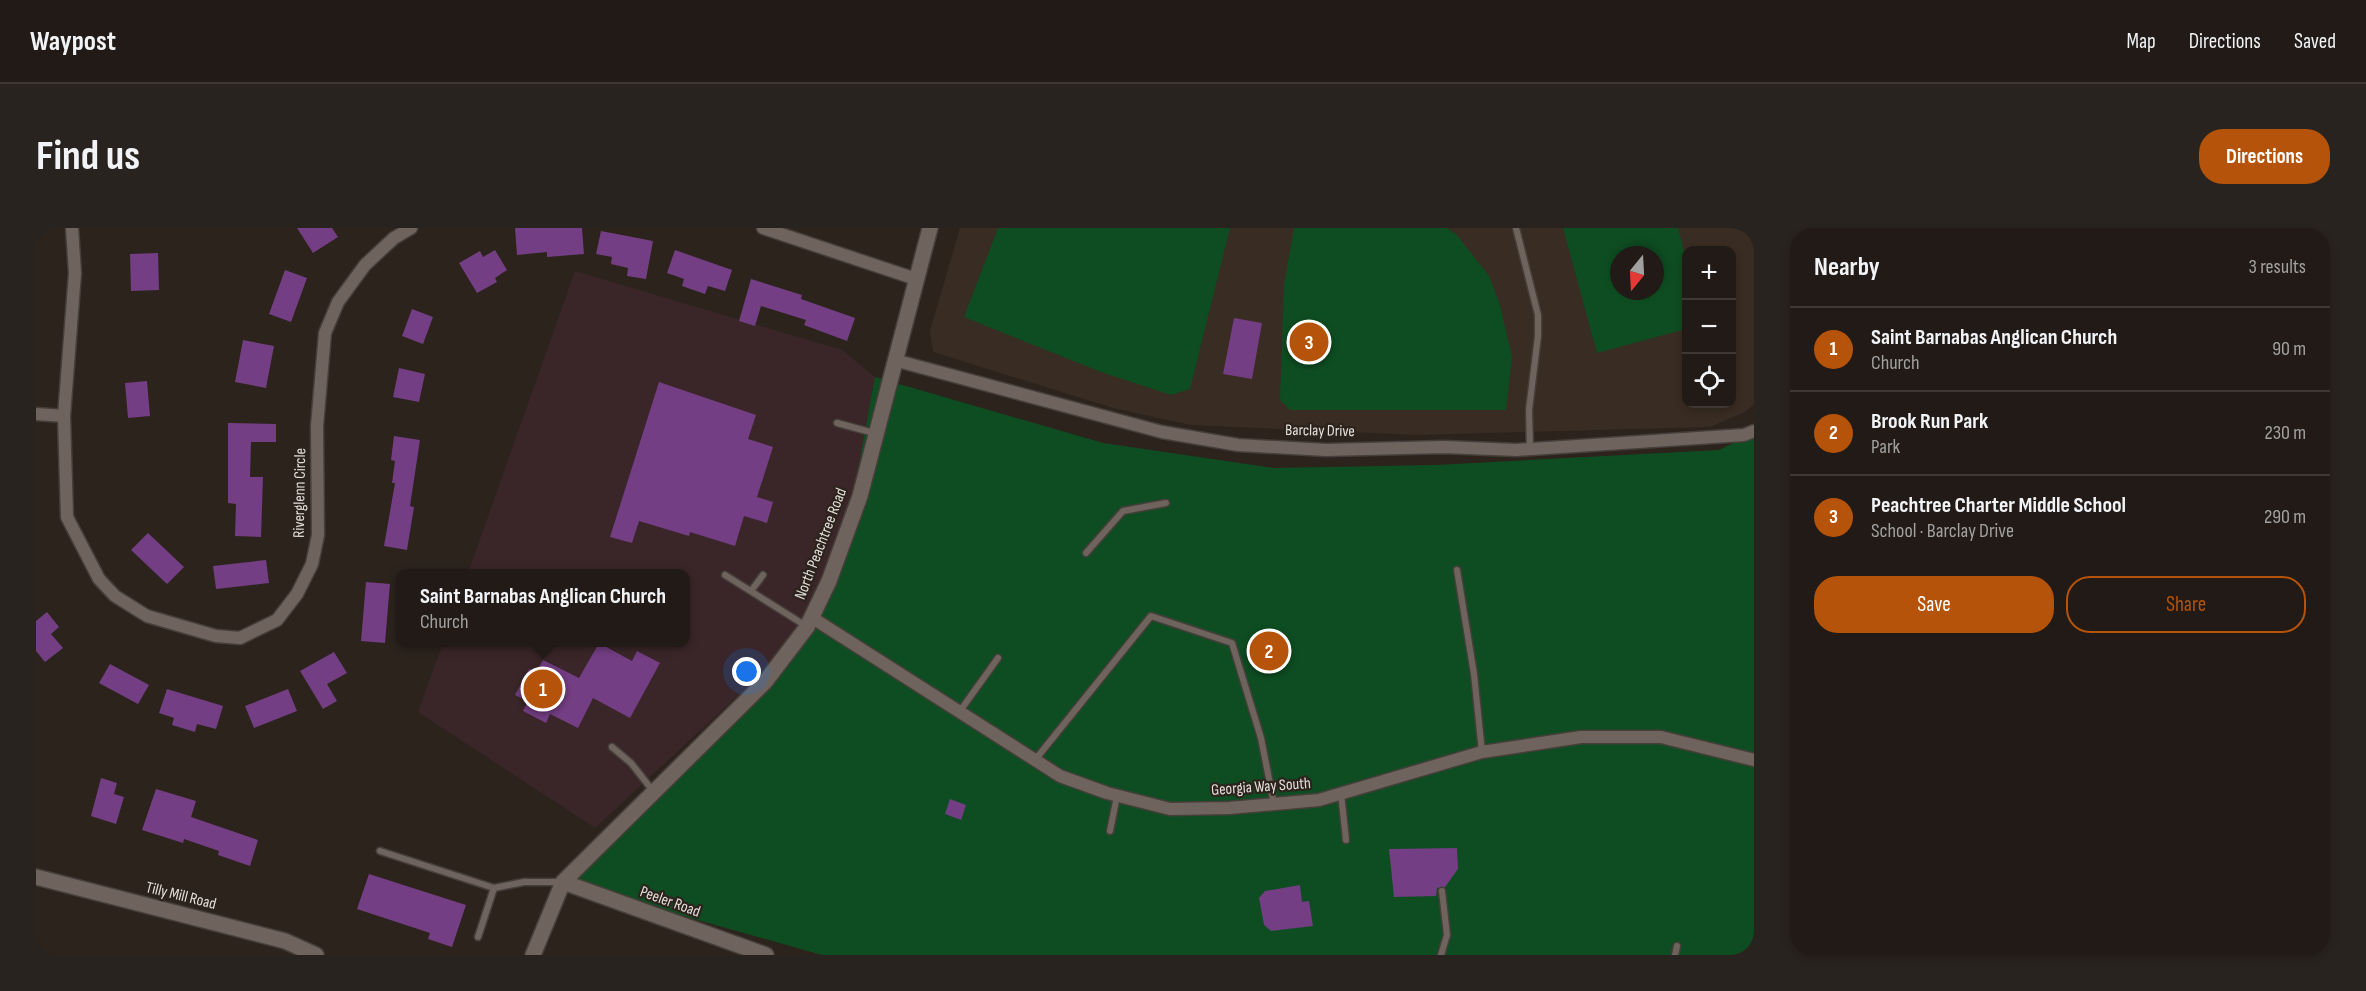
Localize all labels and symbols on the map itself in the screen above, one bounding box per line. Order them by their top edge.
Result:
north arrow [1610,246,1664,300]
pin: 3 [1290,320,1328,364]
street label: Barclay Drive [1285,421,1355,441]
street label: Riverglenn Circle [290,448,310,538]
street label: North Peachtree Road [791,486,851,602]
pin: 2 [1250,628,1288,674]
your location [732,657,761,686]
pin: 1 [524,666,562,712]
street label: Georgia Way South [1210,774,1312,800]
street label: Tilly Mill Road [144,878,218,914]
street label: Peeler Road [637,882,703,922]

